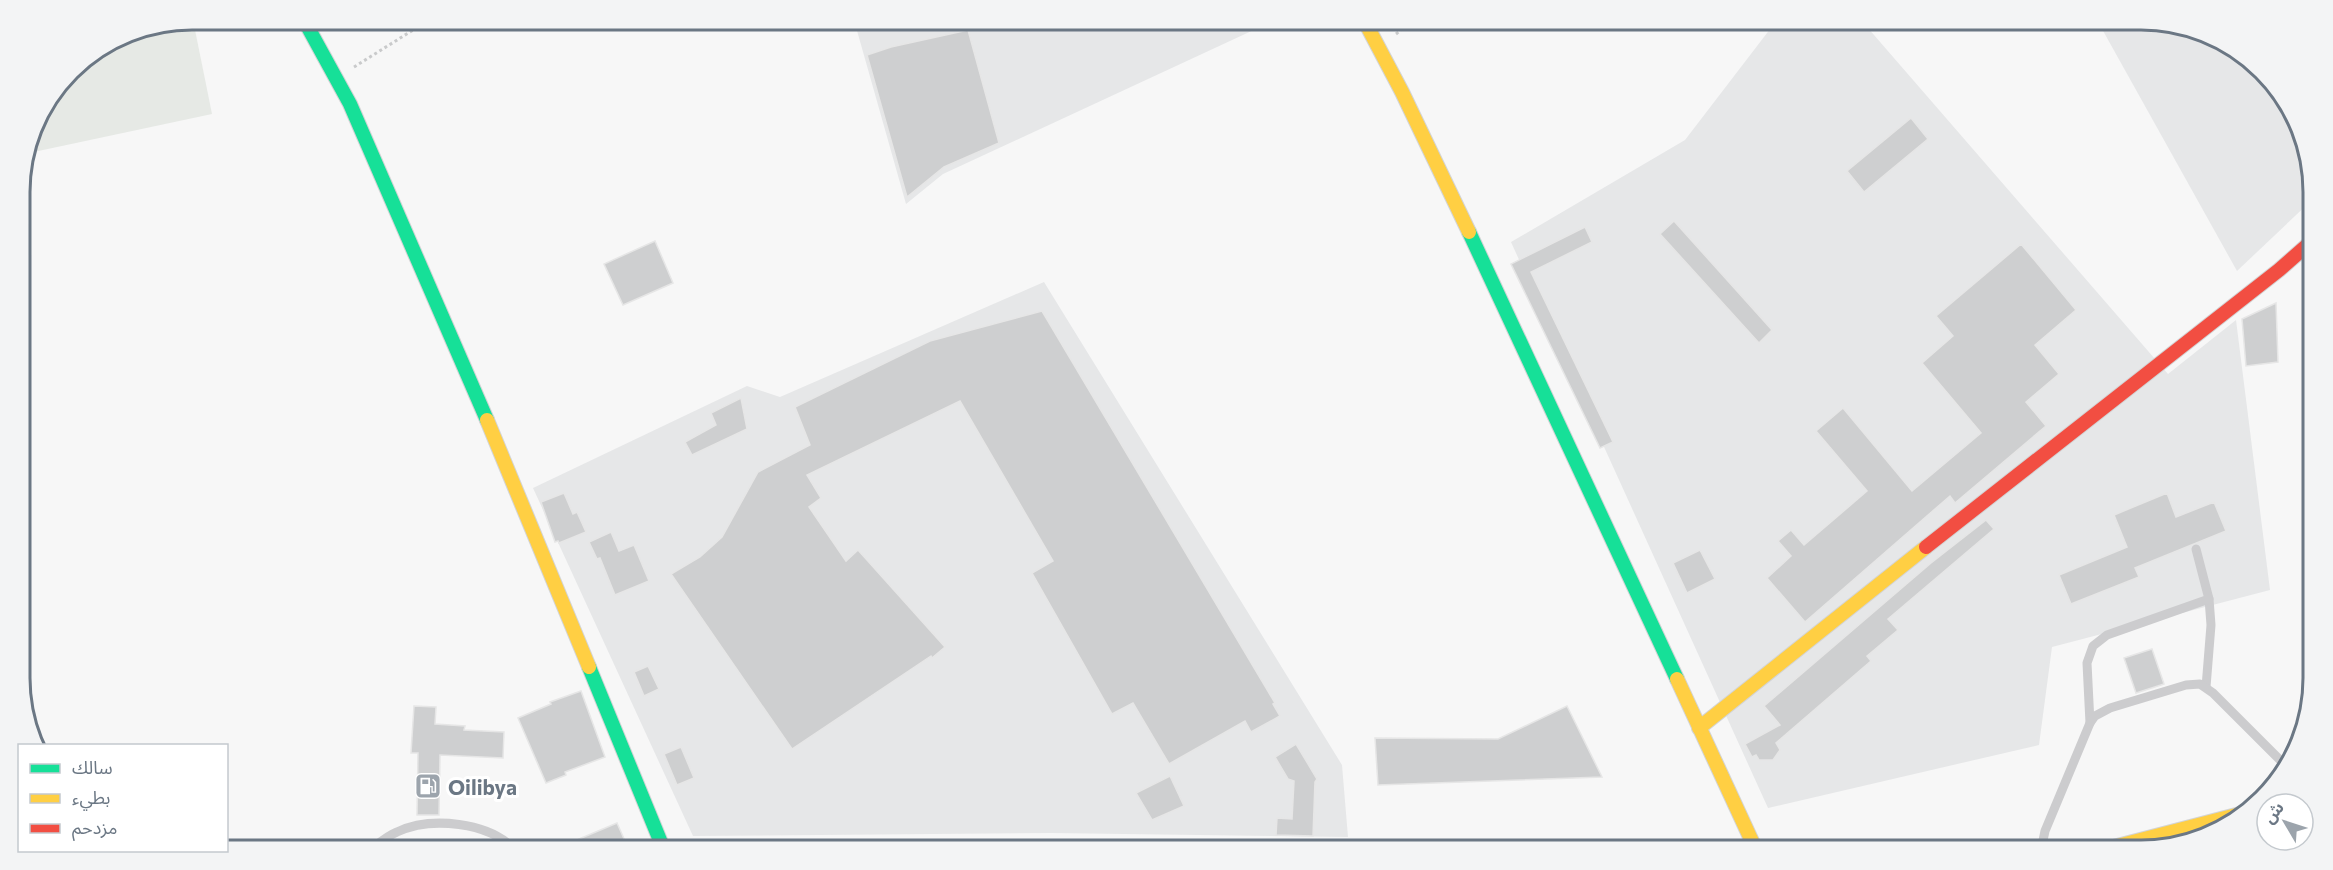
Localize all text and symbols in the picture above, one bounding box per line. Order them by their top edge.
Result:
legend [18,744,228,852]
text: سالك [72,756,113,778]
fuel station icon: Oilibya [413,771,443,801]
place label: Oilibya [448,774,517,799]
text: بطيء [72,786,110,811]
north arrow [2255,792,2315,852]
text: ش [2259,798,2288,827]
text: مزدحم [72,816,117,841]

